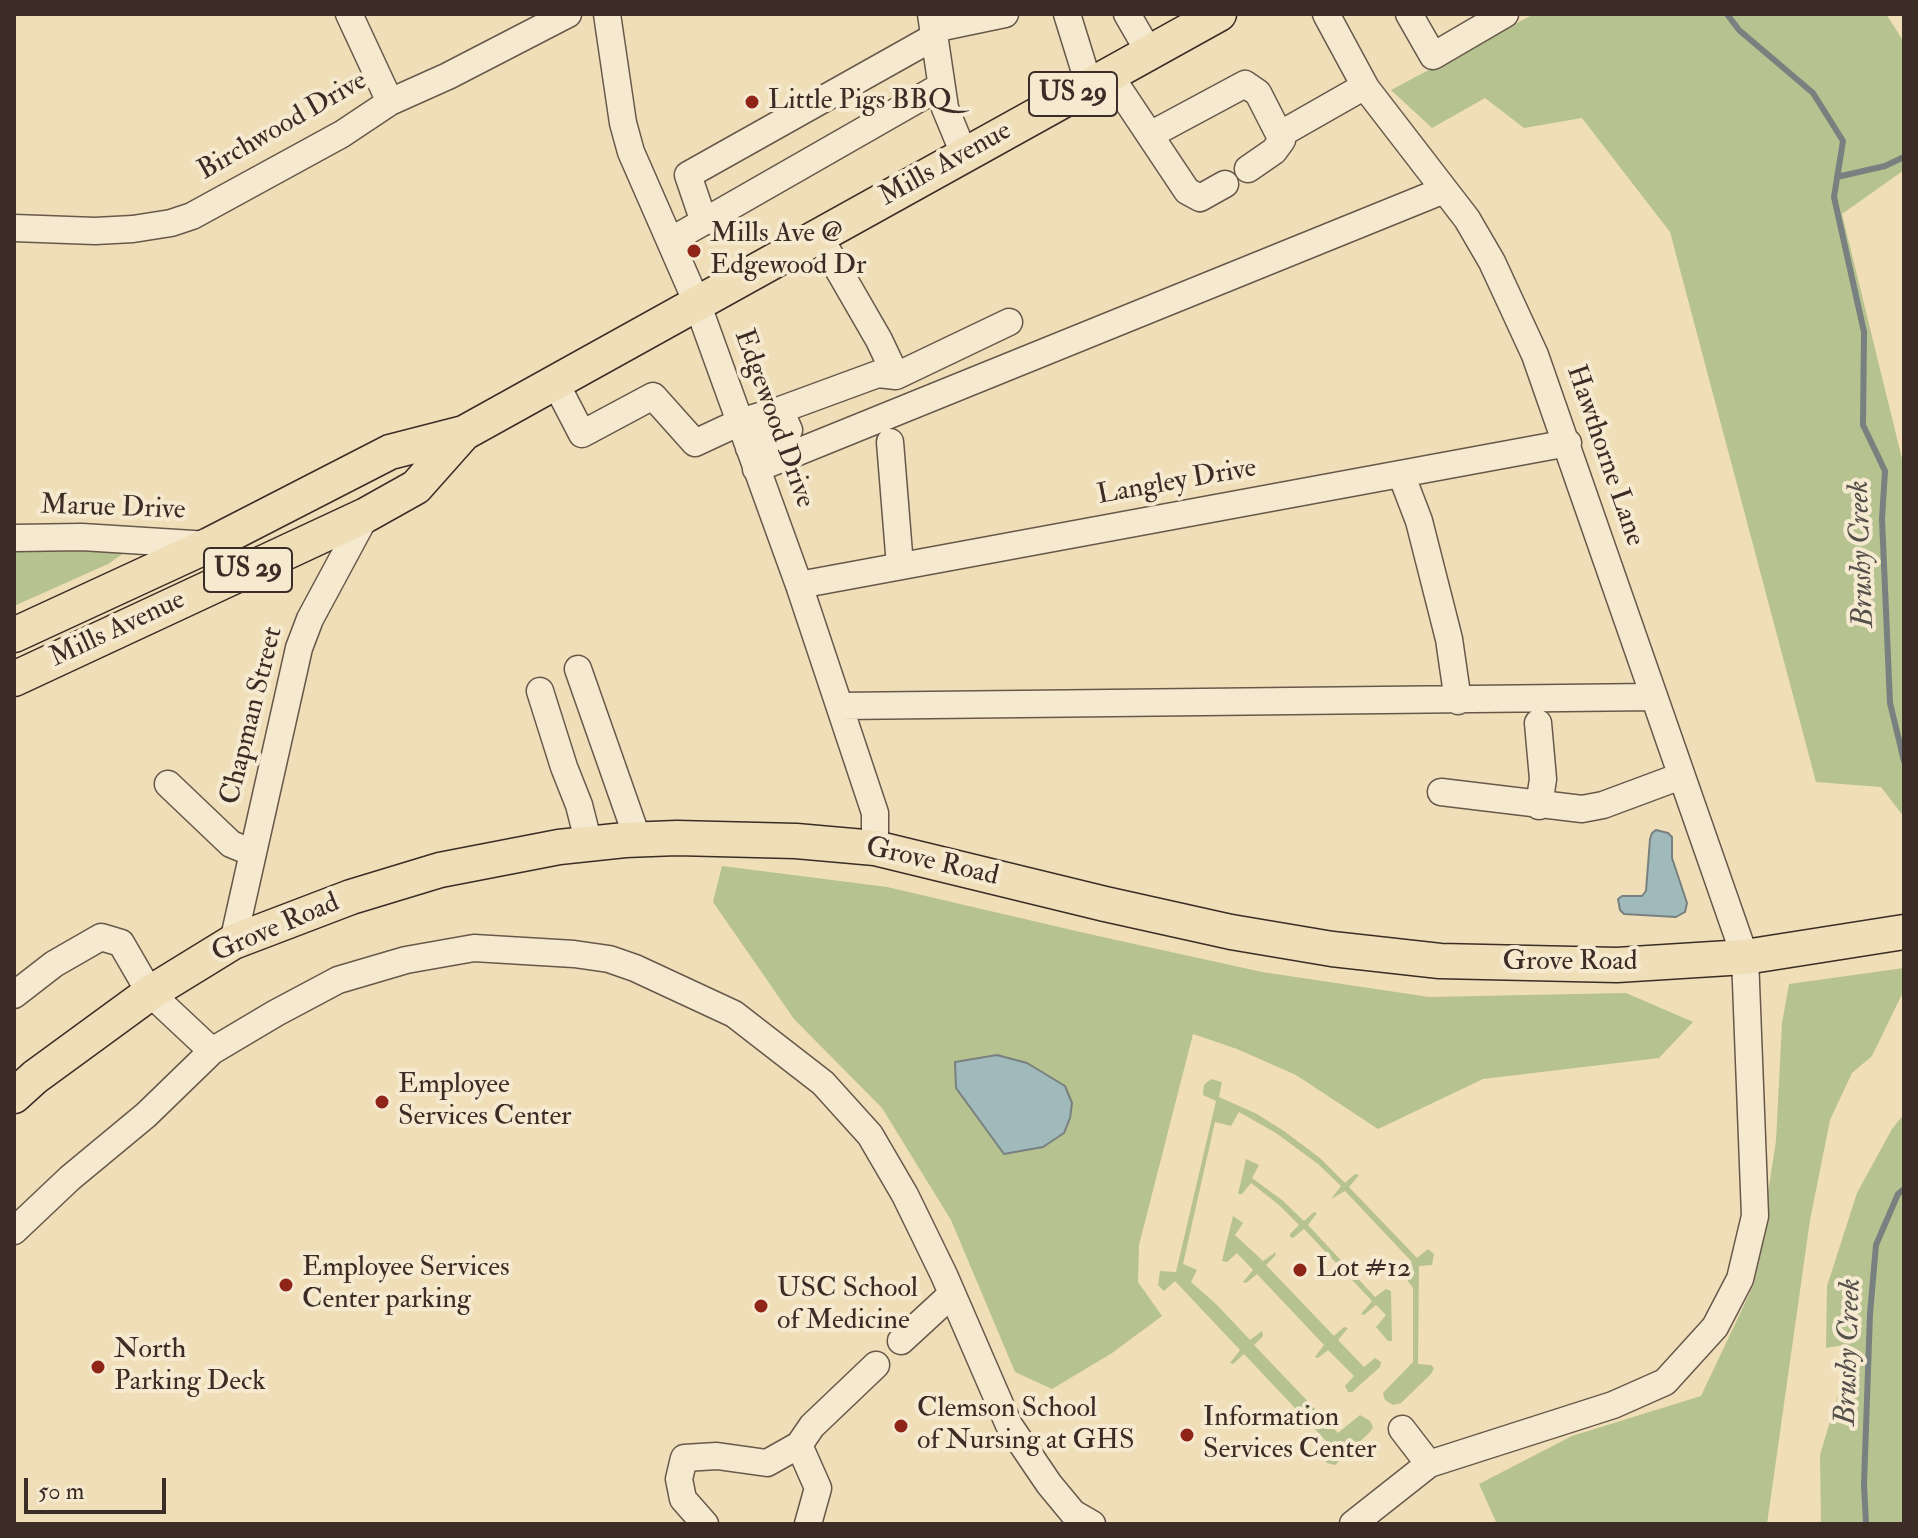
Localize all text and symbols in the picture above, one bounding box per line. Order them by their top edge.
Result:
street label: Birchwood Drive [193,65,373,189]
road number: US 29 [1029,72,1117,116]
place label: Little Pigs BBQ [768,85,952,119]
marker: Little Pigs BBQ [743,93,761,111]
street label: Mills Avenue [874,115,1018,215]
place label: Mills Ave @ Edgewood Dr [710,218,866,284]
marker: Mills Ave @ Edgewood Dr [685,242,703,260]
street label: Edgewood Drive [725,325,821,513]
street label: Hawthorne Lane [1557,361,1651,551]
street label: Langley Drive [1095,452,1259,514]
water label: Brushy Creek [1842,480,1884,628]
street label: Marue Drive [40,490,186,528]
road number: US 29 [204,548,292,592]
street label: Mills Avenue [45,584,191,676]
street label: Chapman Street [215,624,291,808]
street label: Grove Road [862,831,1002,895]
street label: Grove Road [207,887,345,971]
street label: Grove Road [1502,946,1638,980]
place label: Employee Services Center [398,1069,572,1135]
marker: Employee Services Center [373,1093,391,1111]
place label: Employee Services Center parking [302,1252,510,1318]
place label: Lot #12 [1316,1253,1411,1287]
marker: Lot #12 [1291,1261,1309,1279]
place label: USC School of Medicine [777,1273,918,1339]
marker: Employee Services Center parking [277,1276,295,1294]
water label: Brushy Creek [1829,1278,1871,1426]
marker: USC School of Medicine [752,1297,770,1315]
place label: North Parking Deck [114,1334,266,1400]
marker: North Parking Deck [89,1358,107,1376]
place label: Clemson School of Nursing at GHS [917,1393,1134,1459]
place label: Information Services Center [1203,1402,1377,1468]
marker: Clemson School of Nursing at GHS [892,1417,910,1435]
marker: Information Services Center [1178,1426,1196,1444]
scale bar [28,1462,170,1512]
text: 50 m [38,1476,84,1507]

